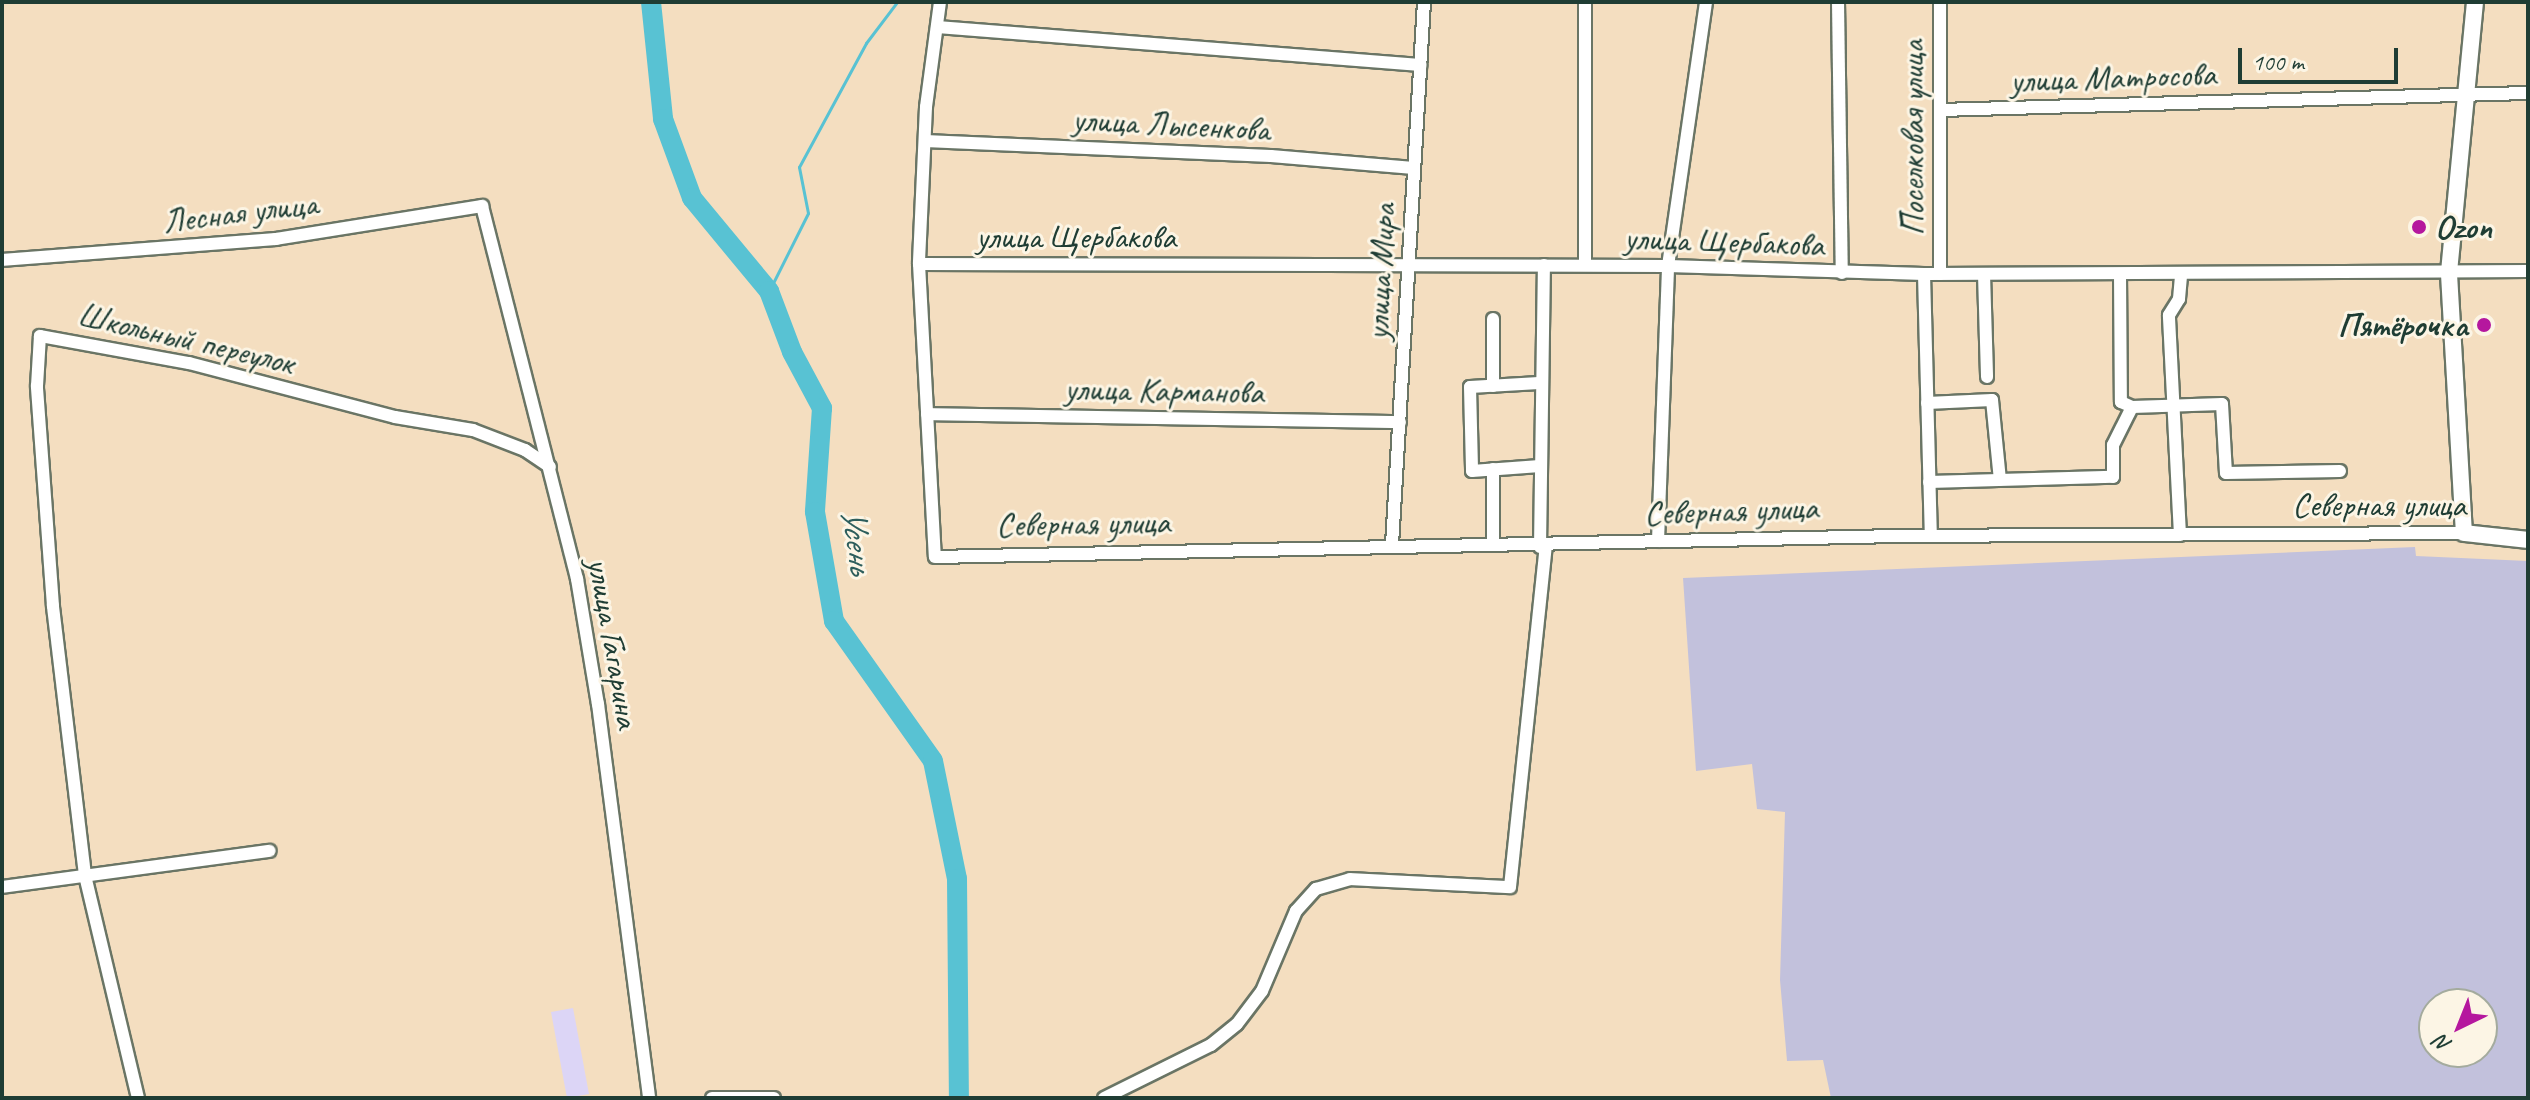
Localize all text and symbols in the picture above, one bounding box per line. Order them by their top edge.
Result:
scale bar [2242,32,2402,82]
street label: Поселковая улица [1892,38,1932,238]
text: 100 m [2252,47,2304,77]
street label: улица Матросова [2010,53,2216,101]
street label: улица Лысенкова [1071,98,1271,150]
street label: Лесная улица [160,182,320,242]
street label: улица Мира [1356,203,1404,341]
place label: Ozon [2435,207,2492,247]
street label: улица Щербакова [977,217,1175,257]
street label: улица Щербакова [1624,217,1824,265]
marker: Ozon [2410,218,2428,236]
street label: Школьный переулок [74,293,298,383]
place label: Пятёрочка [2338,305,2468,345]
marker: Пятёрочка [2475,316,2493,334]
street label: улица Карманова [1063,368,1265,412]
street label: Северная улица [2291,485,2467,525]
street label: Северная улица [1643,487,1819,533]
street label: Северная улица [995,501,1171,545]
water label: Усень [831,504,883,576]
street label: улица Гагарина [579,554,649,732]
north arrow [2418,988,2498,1068]
text: N [2428,1029,2458,1059]

